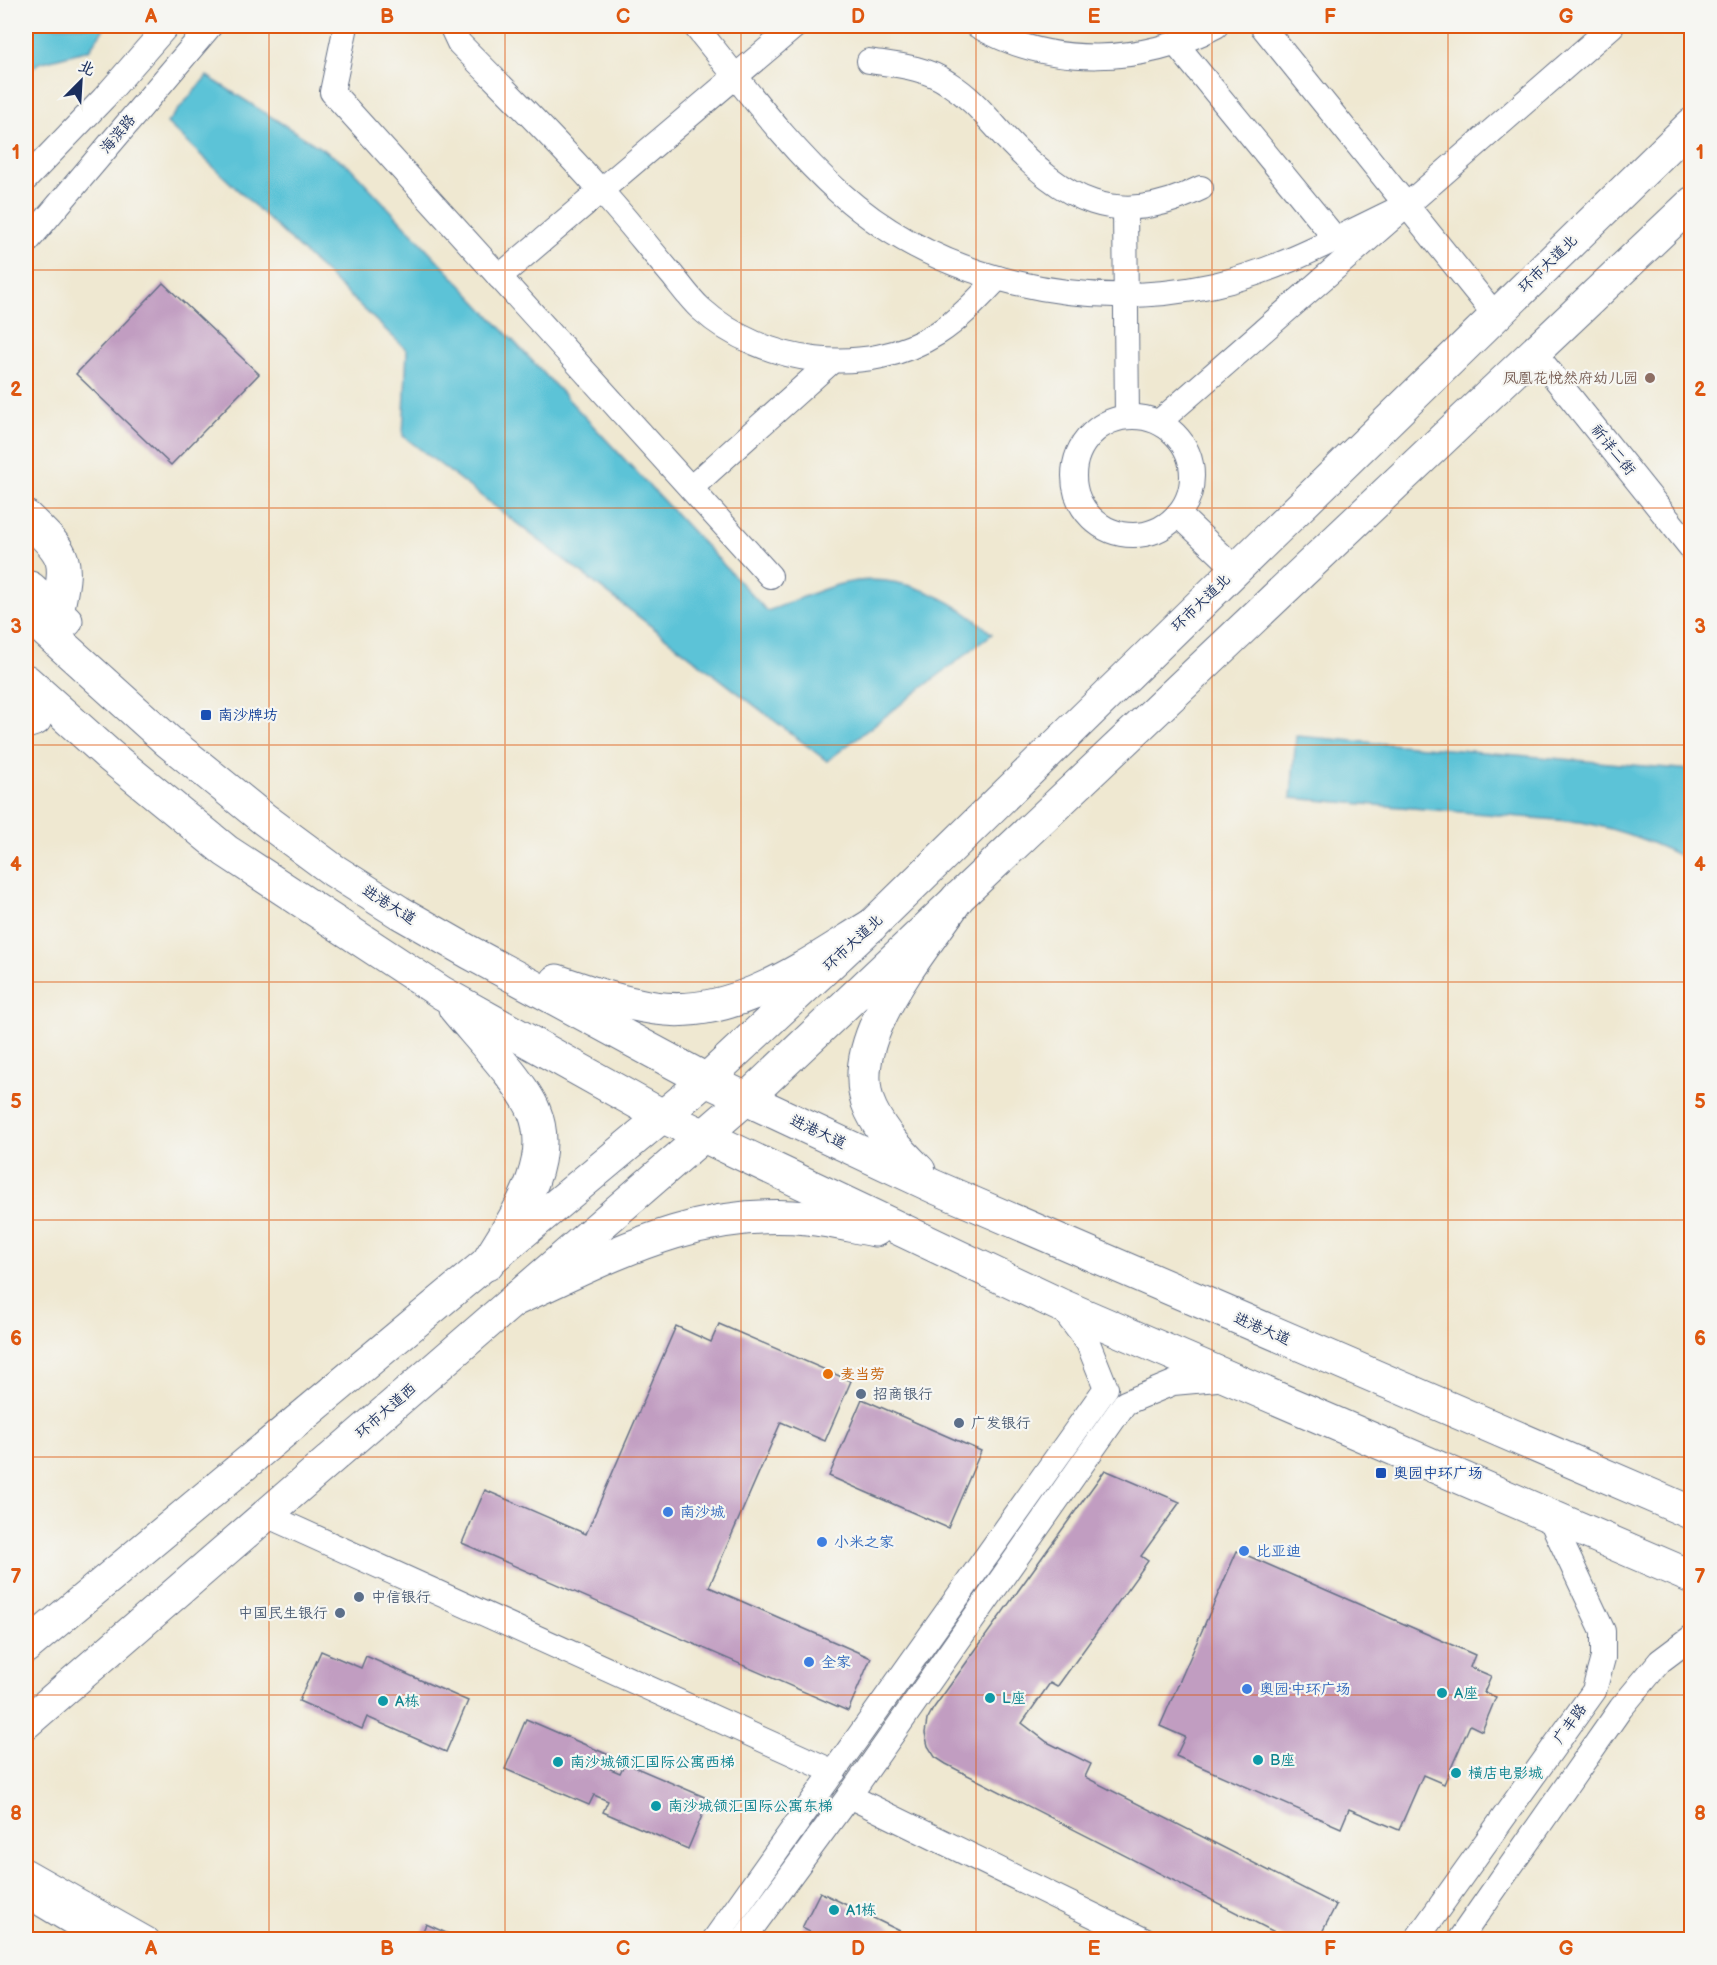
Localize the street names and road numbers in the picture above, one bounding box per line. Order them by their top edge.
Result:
street label: 海滨路 [96,111,140,157]
street label: 环市大道北 [1514,231,1582,297]
street label: 祈详二街 [1587,421,1639,479]
street label: 环市大道北 [1167,570,1235,636]
street label: 进港大道 [359,881,419,929]
street label: 环市大道北 [819,910,887,976]
street label: 进港大道 [787,1111,849,1153]
street label: 进港大道 [1231,1309,1293,1349]
street label: 环市大道西 [351,1379,421,1443]
street label: 广丰路 [1549,1700,1591,1748]

